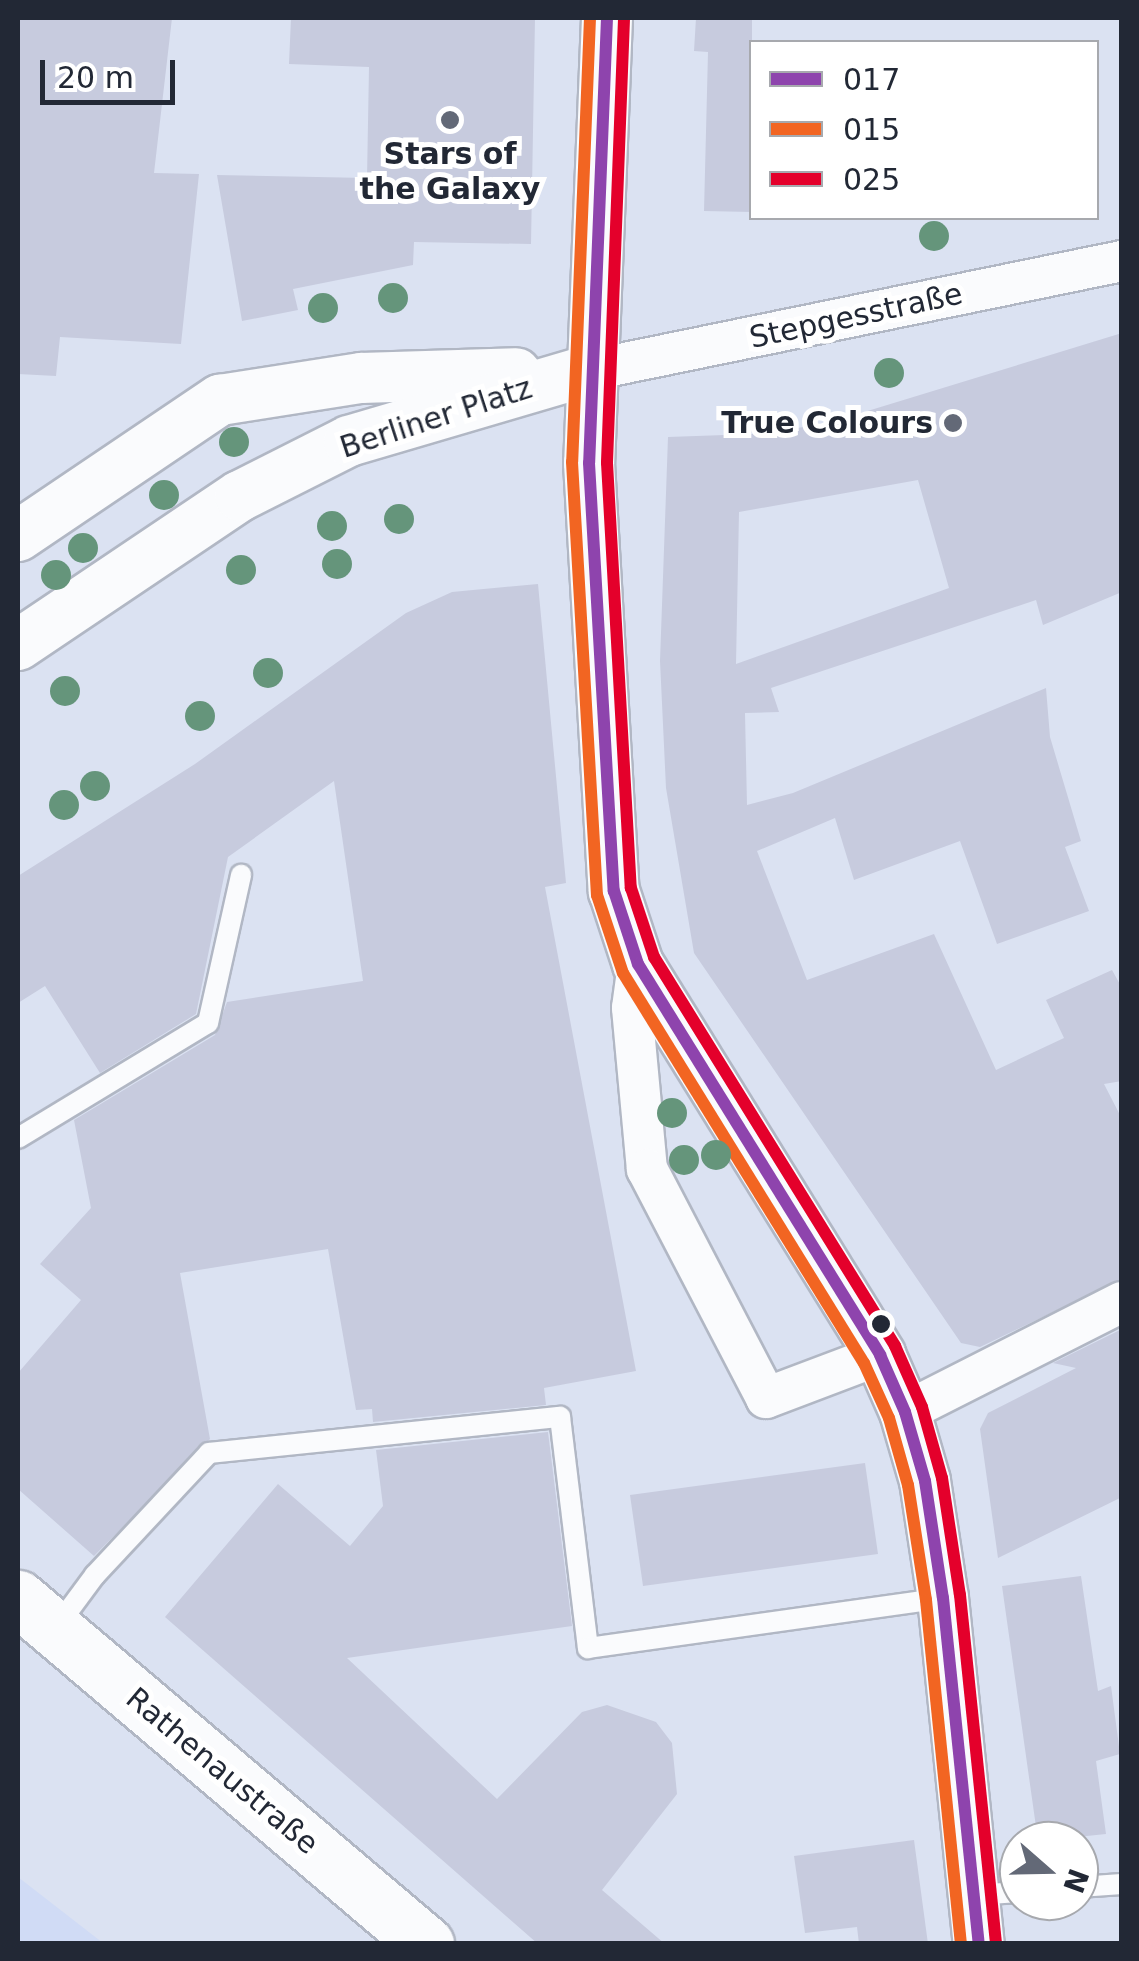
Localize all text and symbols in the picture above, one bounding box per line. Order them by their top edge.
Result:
scale bar [45,40,180,102]
legend [749,40,1099,220]
text: 20 m [57,60,134,95]
text: 017 [843,62,900,97]
marker: Stars of the Galaxy [439,109,461,131]
text: 015 [843,112,900,147]
place label: Stars of the Galaxy [360,136,540,206]
text: 025 [843,162,900,197]
street label: Stepgesstraße [746,276,966,356]
street label: Berliner Platz [335,370,537,466]
place label: True Colours [721,405,933,441]
marker: True Colours [942,412,964,434]
unlabelled marker [871,1314,891,1334]
street label: Rathenaustraße [119,1680,325,1862]
north arrow [999,1821,1099,1921]
text: N [1056,1864,1095,1897]

